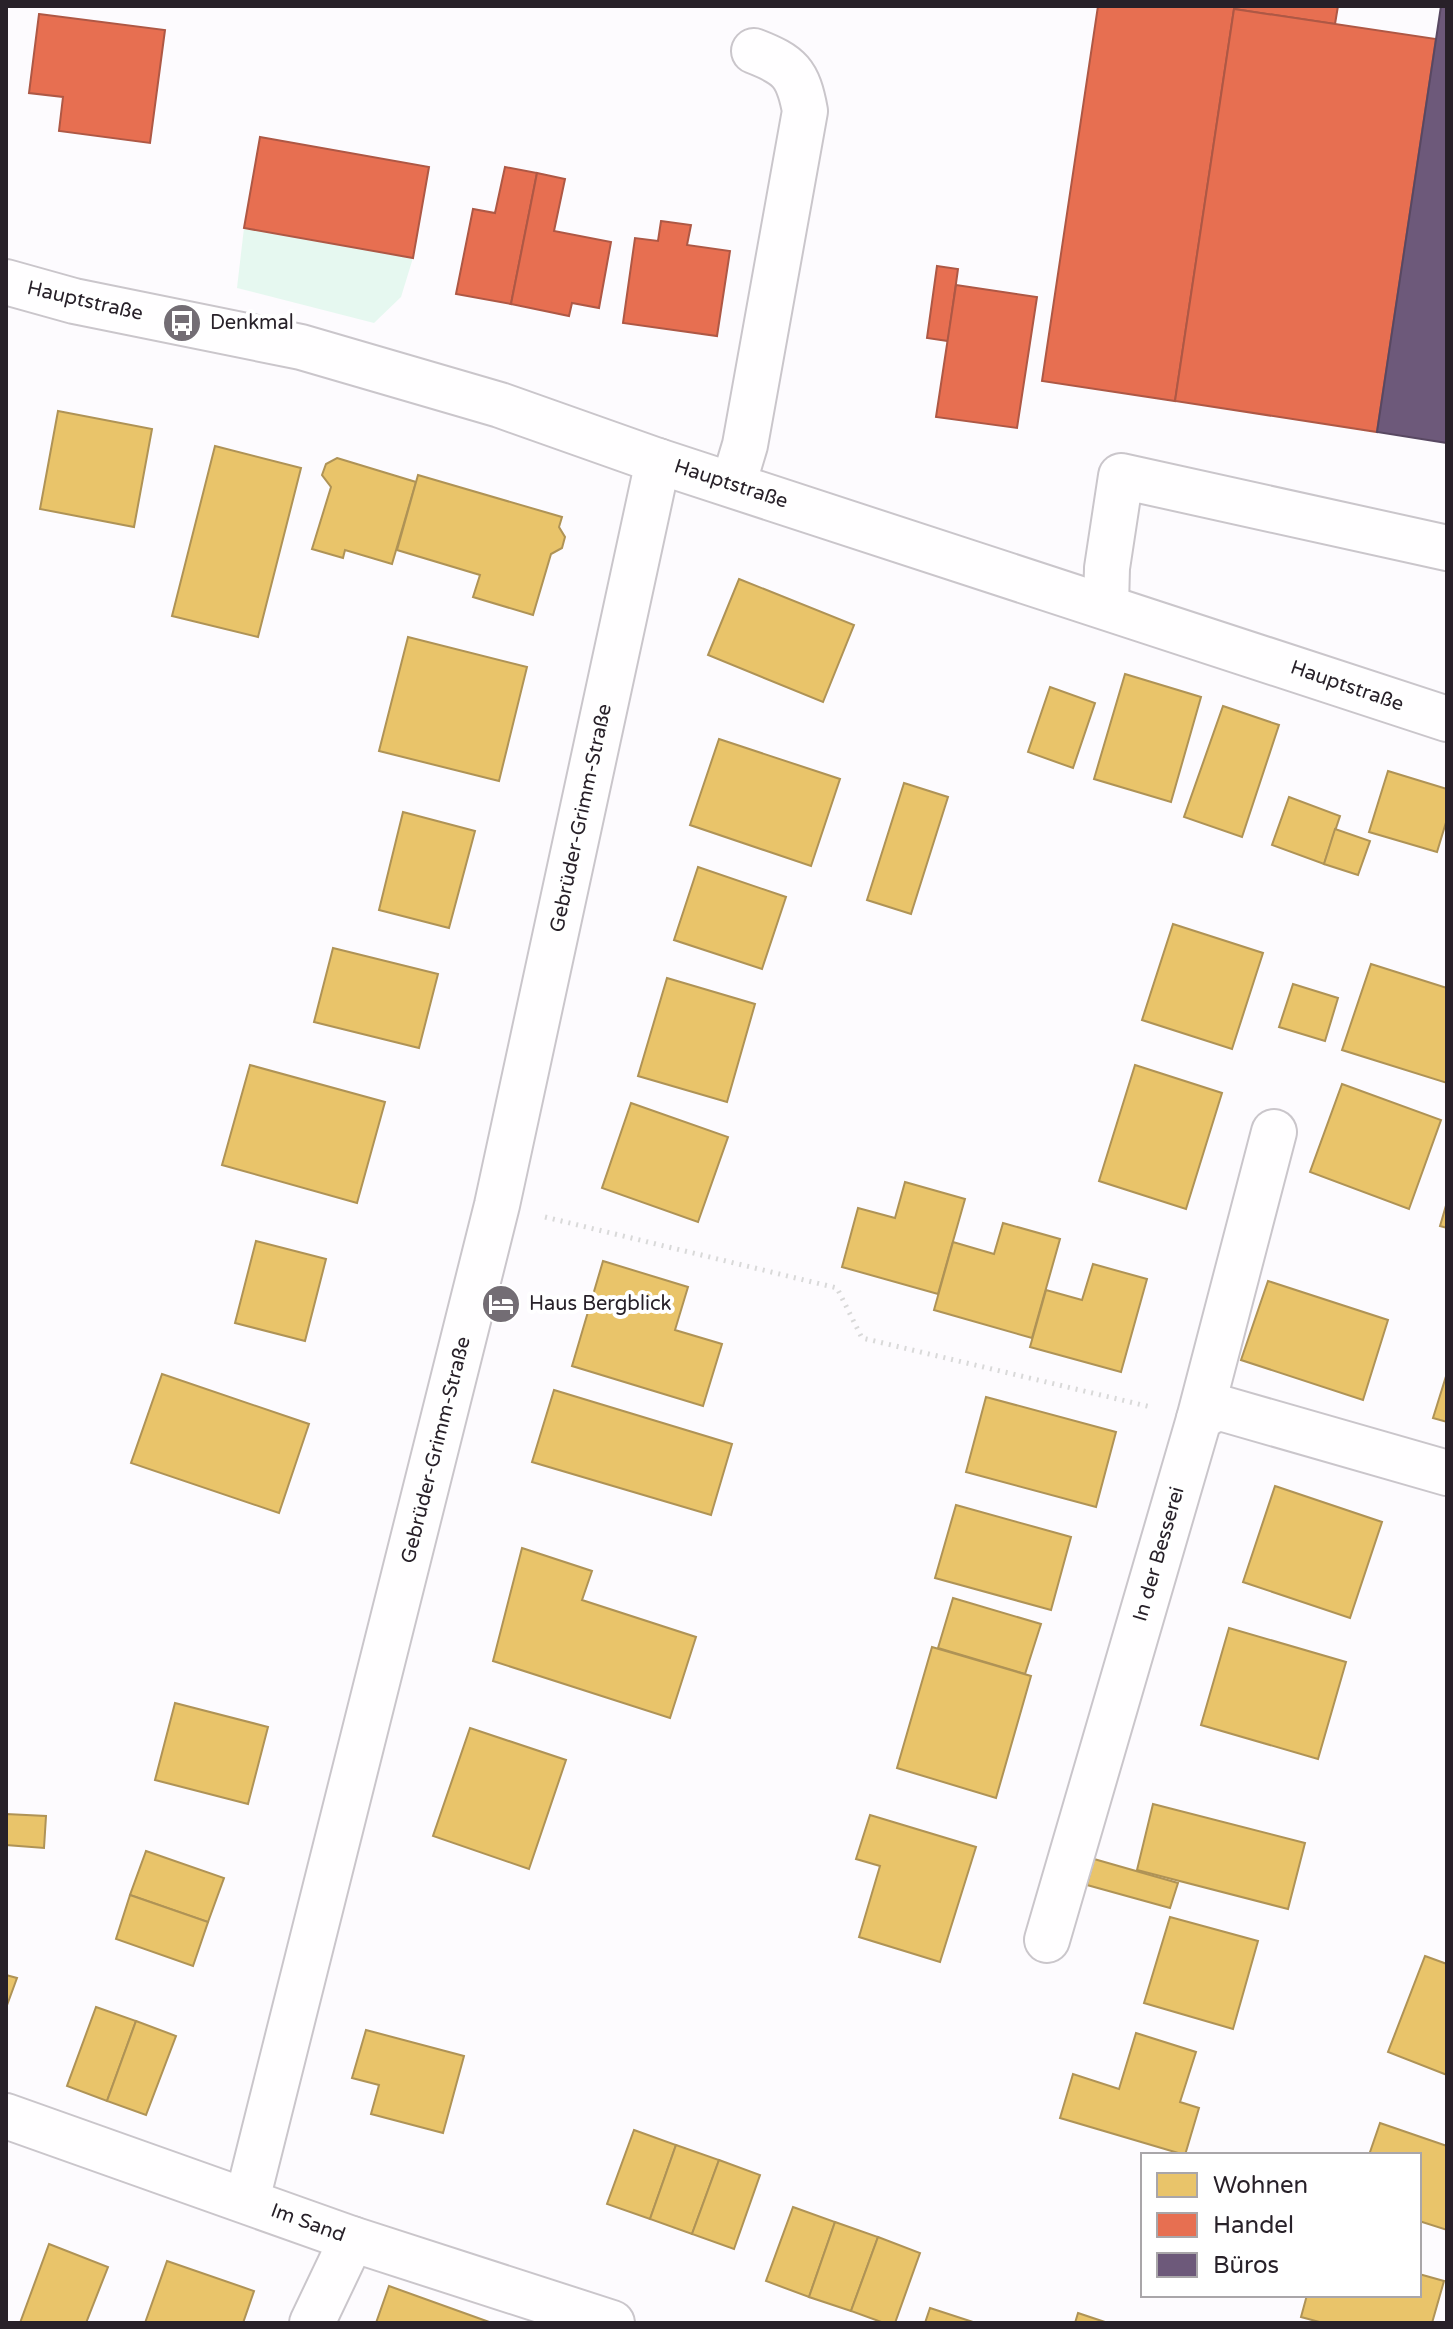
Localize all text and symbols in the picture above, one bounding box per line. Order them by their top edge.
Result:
street label: Hauptstraße [25,276,145,326]
bus stop icon: Denkmal [161,302,203,344]
place label: Denkmal [210,311,294,335]
street label: Hauptstraße [671,454,791,514]
street label: Hauptstraße [1287,655,1407,717]
street label: Gebrüder-Grimm-Straße [545,702,617,934]
hotel icon: Haus Bergblick [480,1283,522,1325]
place label: Haus Bergblick [529,1292,672,1316]
street label: Gebrüder-Grimm-Straße [396,1334,476,1566]
street label: In der Besserei [1128,1484,1190,1624]
legend [1141,2153,1421,2297]
text: Wohnen [1213,2171,1308,2200]
street label: Im Sand [268,2198,348,2248]
text: Handel [1213,2211,1294,2240]
text: Büros [1213,2251,1279,2280]

